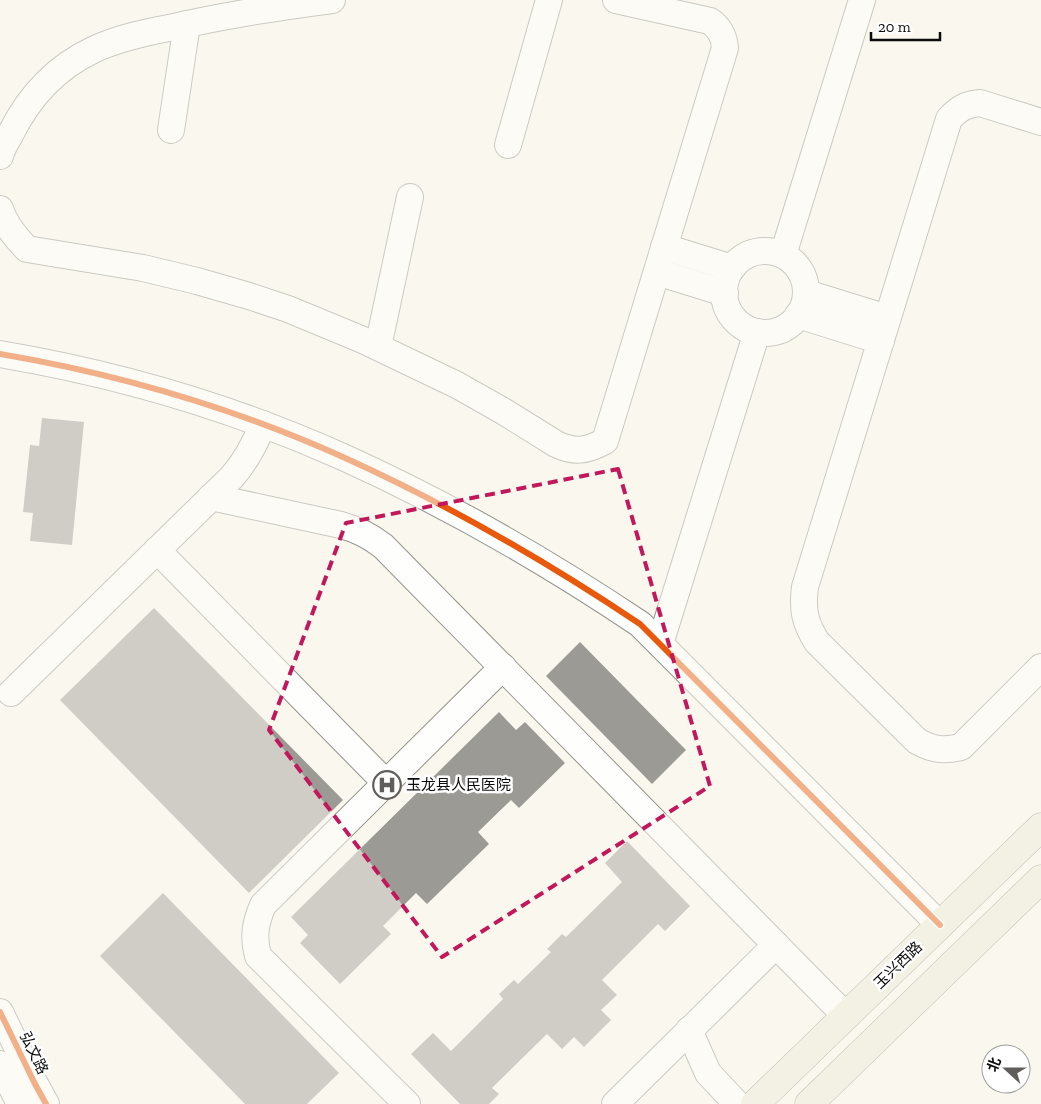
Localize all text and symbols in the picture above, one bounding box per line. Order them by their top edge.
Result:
scale bar [871,10,940,42]
text: 20 m [878,18,911,36]
hospital icon: 玉龙县人民医院 [372,770,402,800]
place label: 玉龙县人民医院 [406,776,511,794]
street label: 玉兴西路 [870,938,926,992]
street label: 弘文路 [16,1029,52,1077]
north arrow [981,1044,1031,1094]
text: 北 [984,1055,1005,1074]

